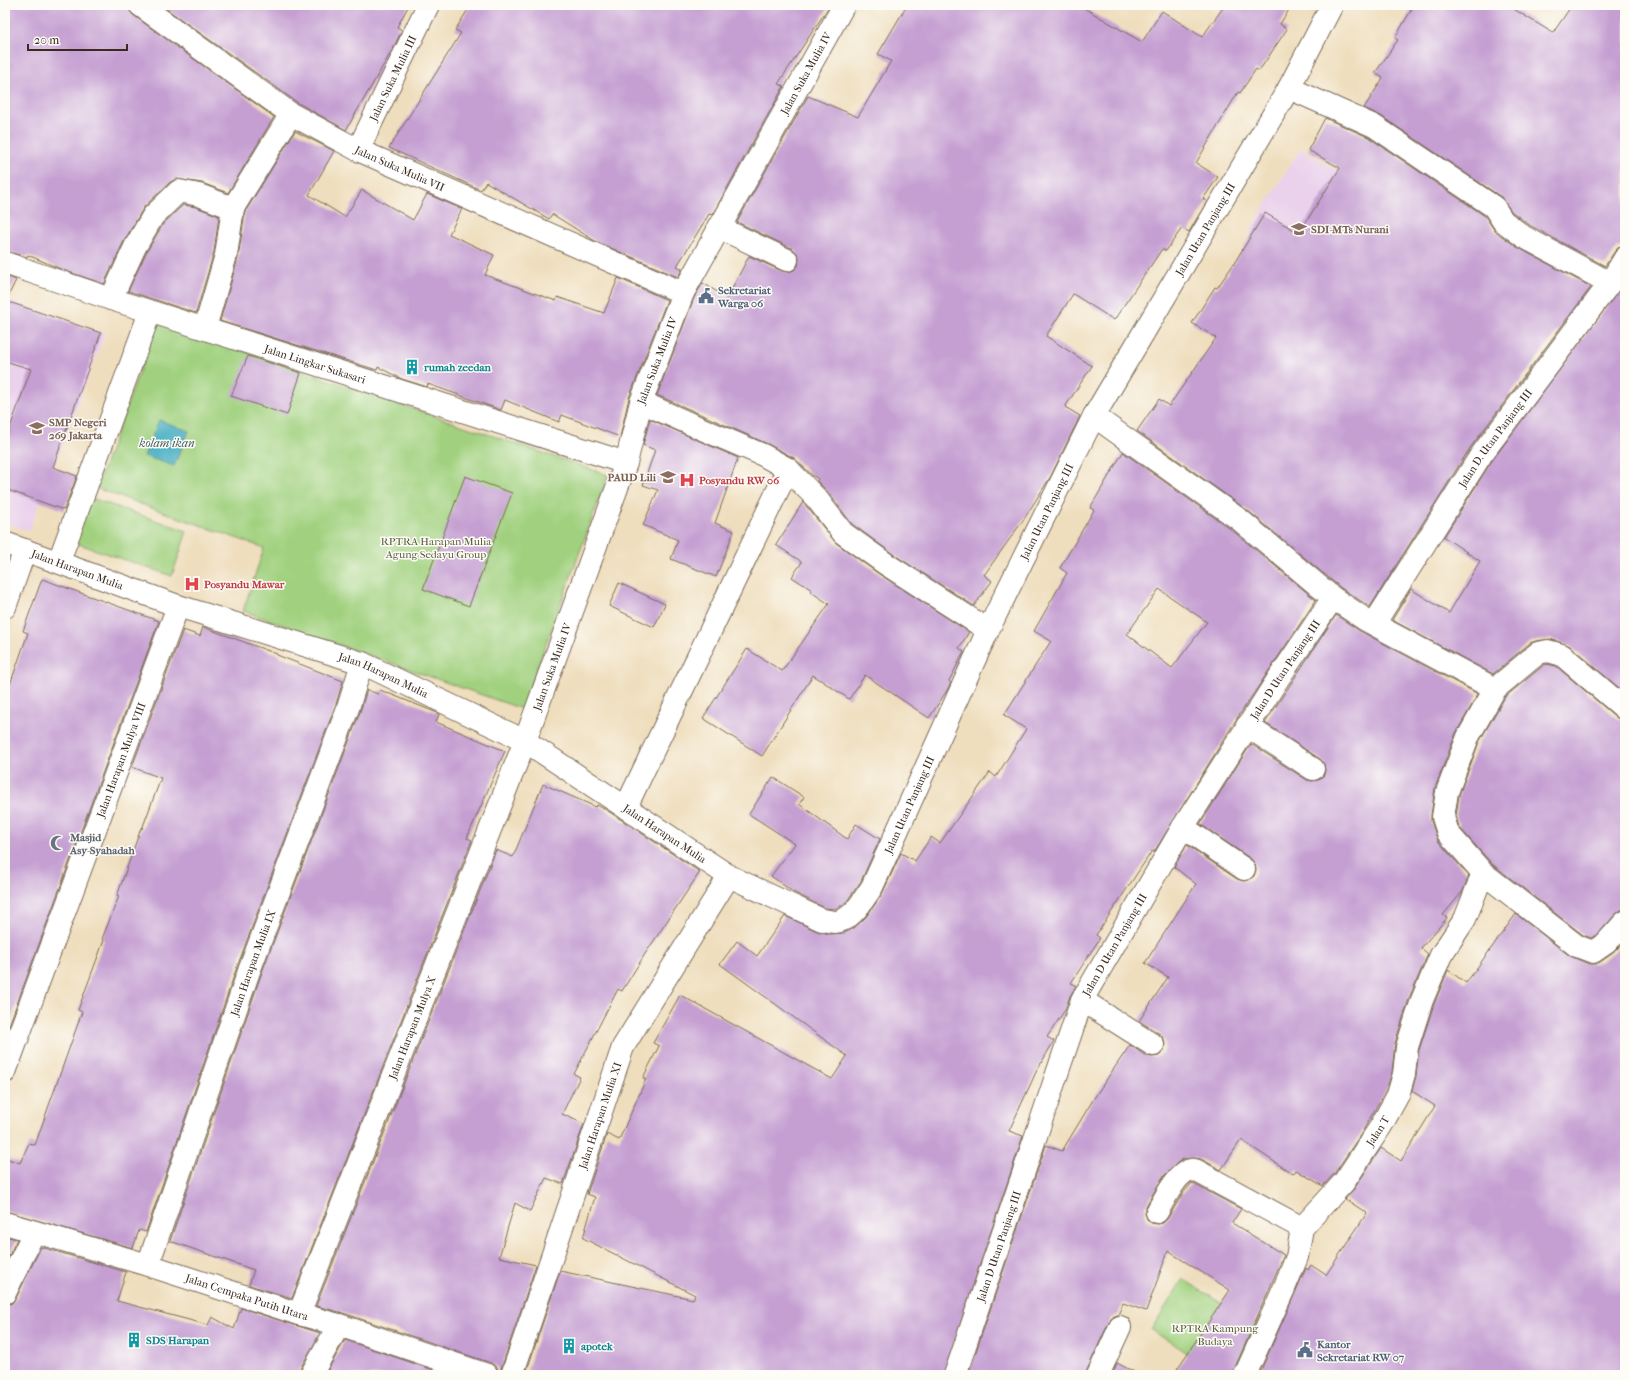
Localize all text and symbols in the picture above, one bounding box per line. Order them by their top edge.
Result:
scale bar [28,26,127,52]
street label: Jalan Suka Mulia IV [777,29,834,118]
street label: Jalan Suka Mulia III [366,32,419,124]
text: 20 m [34,33,59,47]
street label: Jalan Suka Mulia VII [352,143,447,194]
street label: Jalan Utan Panjang III [1172,180,1238,279]
school or university icon: SDI-MTs Nurani [1290,220,1308,238]
place label: SDI-MTs Nurani [1311,223,1390,236]
place label: Sekretariat Warga 06 [717,284,772,310]
public building icon: Sekretariat Warga 06 [697,287,715,305]
street label: Jalan Suka Mulia IV [634,314,680,407]
street label: Jalan Lingkar Sukasari [262,341,368,386]
building icon: rumah zeedan [403,358,421,376]
place label: rumah zeedan [423,361,492,374]
street label: Jalan D. Utan Panjang III [1455,386,1535,491]
place label: SMP Negeri 269 Jakarta [49,416,107,442]
school or university icon: SMP Negeri 269 Jakarta [28,419,46,437]
water label: kolam ikan [138,436,195,450]
street label: Jalan Utan Panjang III [1017,461,1076,563]
school or university icon: PAUD Lili [659,468,677,486]
place label: PAUD Lili [607,471,657,484]
hospital icon: Posyandu RW 06 [678,471,696,489]
place label: Posyandu RW 06 [699,474,780,487]
park label: RPTRA Harapan Mulia Agung Sedayu Group [381,535,492,561]
street label: Jalan Harapan Mulia [29,546,126,592]
hospital icon: Posyandu Mawar [183,575,201,593]
place label: Posyandu Mawar [204,578,285,591]
street label: Jalan D Utan Panjang III [1247,617,1323,722]
street label: Jalan Suka Mulia IV [530,620,574,713]
street label: Jalan Harapan Mulia [336,649,431,701]
street label: Jalan Harapan Mulya VIII [93,700,148,820]
street label: Jalan Utan Panjang III [881,753,937,857]
street label: Jalan Harapan Mulia [620,801,709,866]
place label: Masjid Asy-Syahadah [69,831,135,857]
mosque icon: Masjid Asy-Syahadah [49,834,67,852]
street label: Jalan D Utan Panjang III [1079,891,1150,999]
street label: Jalan Harapan Mulia IX [227,907,278,1018]
street label: Jalan Harapan Mulya X [385,974,438,1082]
street label: Jalan Harapan Mulia XI [575,1060,624,1172]
street label: Jalan T [1363,1113,1392,1149]
street label: Jalan D Utan Panjang III [973,1188,1024,1304]
street label: Jalan Cempaka Putih Utara [183,1271,310,1323]
park label: RPTRA Kampung Budaya [1172,1322,1258,1348]
building icon: SDS Harapan [125,1331,143,1349]
place label: SDS Harapan [146,1334,210,1347]
building icon: apotek [560,1337,578,1355]
place label: Kantor Sekretariat RW 07 [1317,1338,1405,1364]
place label: apotek [581,1340,613,1353]
public building icon: Kantor Sekretariat RW 07 [1296,1341,1314,1359]

